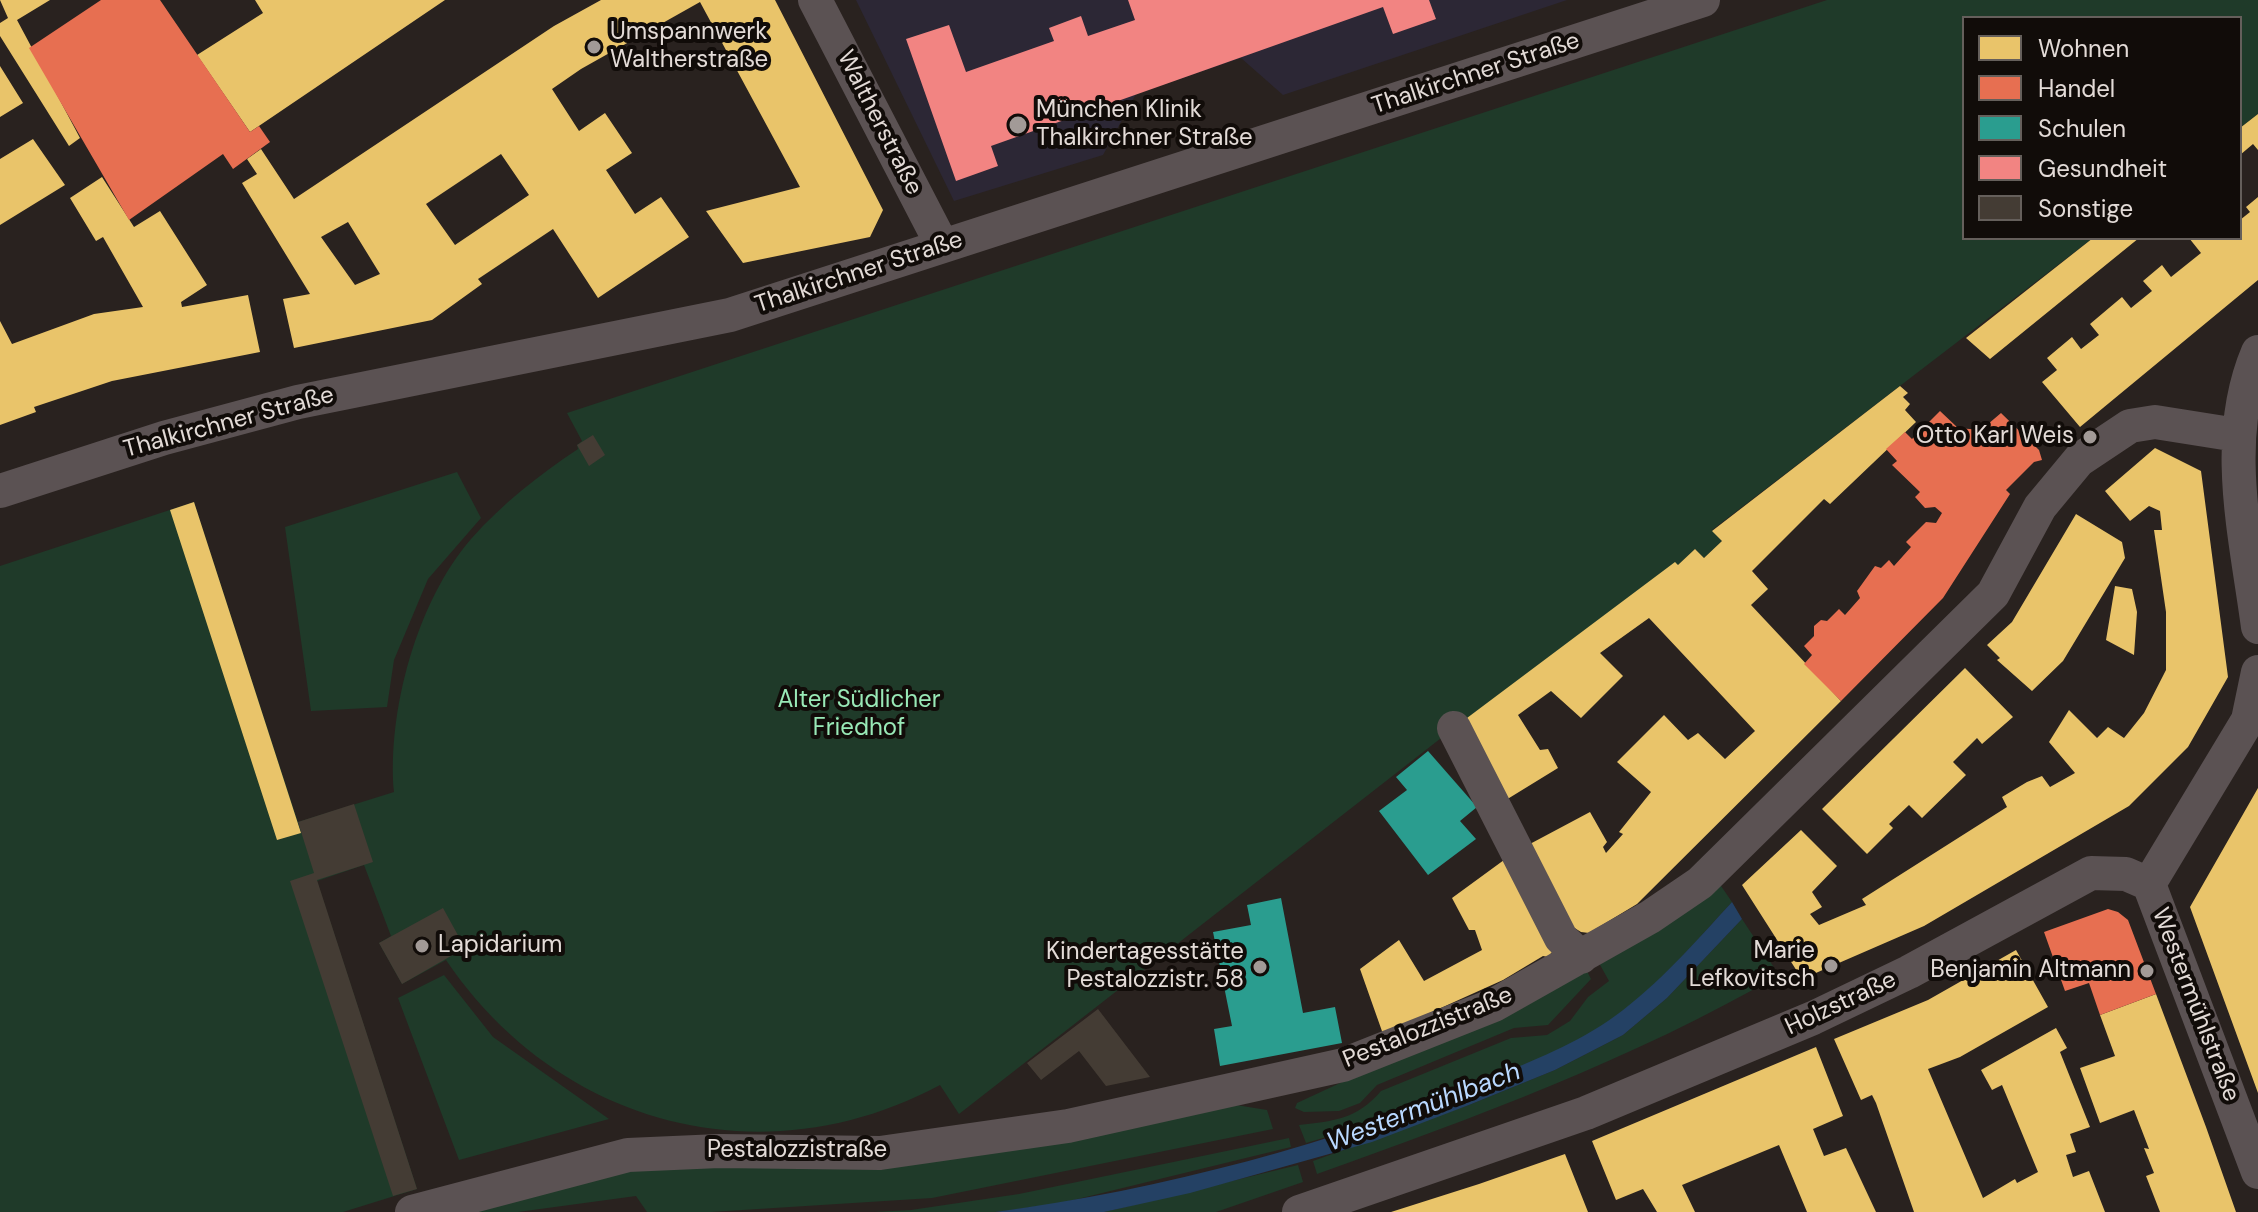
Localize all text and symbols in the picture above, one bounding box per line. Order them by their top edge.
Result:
legend [1962,16,2242,240]
place label: Umspannwerk Waltherstraße [610,19,768,75]
street label: Thalkirchner Straße [1369,27,1583,121]
text: Wohnen [2038,33,2129,64]
marker: Umspannwerk Waltherstraße [585,38,603,56]
street label: Waltherstraße [830,46,928,200]
text: Handel [2038,73,2115,104]
place label: München Klinik Thalkirchner Straße [1036,97,1253,153]
text: Schulen [2038,113,2126,144]
marker: München Klinik Thalkirchner Straße [1007,114,1029,136]
text: Gesundheit [2038,153,2167,184]
text: Sonstige [2038,193,2133,224]
street label: Thalkirchner Straße [752,226,966,320]
street label: Thalkirchner Straße [121,381,337,465]
place label: Otto Karl Weis [1916,423,2074,451]
marker: Otto Karl Weis [2081,428,2099,446]
park label: Alter Südlicher Friedhof [777,687,941,743]
street label: Westermühlstraße [2145,904,2245,1106]
place label: Lapidarium [438,932,562,960]
marker: Lapidarium [413,937,431,955]
place label: Marie Lefkovitsch [1689,938,1815,994]
place label: Kindertagesstätte Pestalozzistr. 58 [1046,939,1244,995]
marker: Marie Lefkovitsch [1822,957,1840,975]
place label: Benjamin Altmann [1930,957,2131,985]
marker: Kindertagesstätte Pestalozzistr. 58 [1251,958,1269,976]
marker: Benjamin Altmann [2138,962,2156,980]
street label: Holzstraße [1781,966,1901,1042]
street label: Pestalozzistraße [1339,981,1517,1075]
water label: Westermühlbach [1323,1057,1525,1159]
street label: Pestalozzistraße [707,1137,887,1165]

